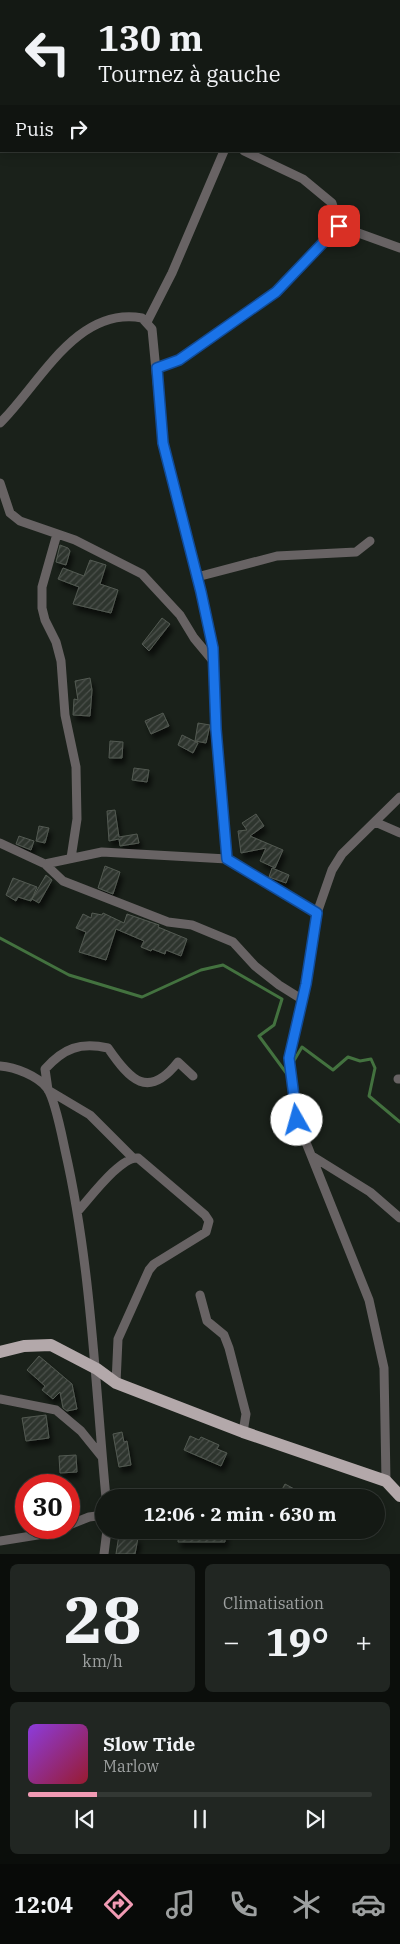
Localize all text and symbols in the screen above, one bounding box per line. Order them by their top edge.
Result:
text: 130 m [98,15,203,61]
icon: left [15,20,80,85]
text: Tournez à gauche [98,59,281,88]
icon: right [64,115,92,143]
text: Puis [15,117,54,141]
pin [318,205,360,247]
icon: arrive [325,212,353,240]
position arrow [270,1093,322,1145]
speed limit sign: 30 [15,1474,80,1539]
text: 12:06 · 2 min · 630 m [144,1502,336,1526]
text: 28 [63,1576,142,1661]
text: Climatisation [223,1593,324,1613]
text: 19° [266,1617,329,1666]
text: − [223,1623,240,1660]
text: + [355,1623,372,1660]
text: km/h [82,1651,123,1671]
text: Slow Tide [103,1732,195,1756]
text: Marlow [103,1756,159,1776]
icon: previous [71,1805,99,1833]
icon: pause [186,1805,214,1833]
icon: next [301,1805,329,1833]
icon: directions [101,1887,136,1922]
icon: music [163,1887,198,1922]
icon: phone [226,1887,261,1922]
icon: climate [289,1887,324,1922]
icon: car [351,1887,386,1922]
text: 12:04 [14,1890,73,1919]

